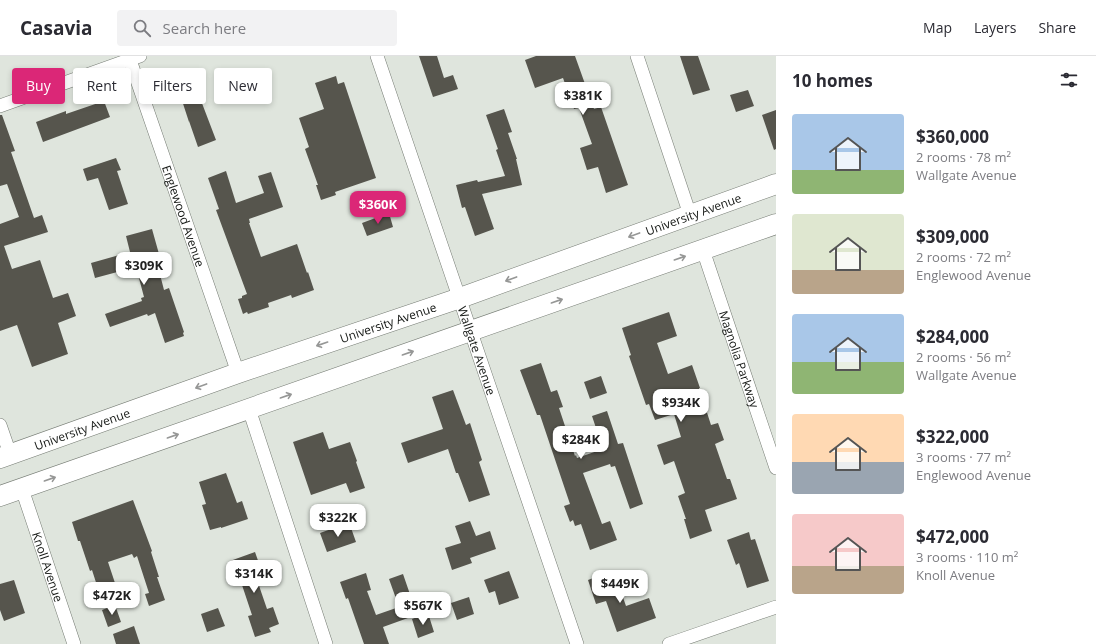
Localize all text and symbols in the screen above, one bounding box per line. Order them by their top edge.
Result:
search box [117,10,397,46]
text: Casavia [20,15,93,41]
icon: search [131,17,153,39]
text: Search here [163,18,246,38]
text: Map [923,18,952,37]
text: Layers [974,18,1016,37]
text: Share [1038,18,1076,37]
chip: Buy [12,68,65,104]
chip: Rent [73,68,131,104]
chip: Filters [139,68,206,104]
chip: New [214,68,272,104]
text: 10 homes [792,69,873,92]
icon: filters [1058,69,1080,91]
pin: $381K [555,82,611,116]
text: $381K [564,86,602,104]
text: $360,000 [916,125,989,148]
icon: home [824,130,872,178]
text: 2 rooms · 78 m² [916,148,1011,166]
street label: Englewood Avenue [158,163,209,269]
text: Wallgate Avenue [916,166,1017,184]
street label: University Avenue [643,189,744,239]
pin: $360K [350,191,406,225]
text: $360K [359,195,397,213]
text: $309,000 [916,225,989,248]
icon: home [824,230,872,278]
one-way arrow [628,232,640,240]
text: 2 rooms · 72 m² [916,248,1011,266]
pin: $309K [116,252,172,286]
one-way arrow [673,254,686,261]
text: $309K [125,256,163,274]
text: Englewood Avenue [916,266,1031,284]
one-way arrow [505,276,518,283]
one-way arrow [551,297,564,304]
street label: University Avenue [337,298,439,347]
street label: Wallgate Avenue [454,304,500,397]
street label: Magnolia Parkway [715,308,764,411]
text: $284,000 [916,325,989,348]
icon: home [824,330,872,378]
one-way arrow [316,341,329,348]
text: 2 rooms · 56 m² [916,348,1011,366]
one-way arrow [402,349,415,356]
text: Wallgate Avenue [916,366,1017,384]
one-way arrow [195,383,208,390]
pin: $934K [653,389,709,423]
one-way arrow [279,392,292,399]
text: $934K [662,393,700,411]
street label: University Avenue [32,404,132,454]
text: $322,000 [916,425,989,448]
pin: $284K [553,426,609,460]
text: $284K [562,430,600,448]
icon: home [824,430,872,478]
one-way arrow [166,431,178,439]
text: 3 rooms · 77 m² [916,448,1011,466]
text: Englewood Avenue [916,466,1031,484]
one-way arrow [44,474,56,482]
pin: $322K [310,504,366,538]
text: $322K [319,508,357,526]
text: $472,000 [916,525,989,548]
street label: Knoll Avenue [28,529,68,604]
icon: home [824,530,872,578]
text: 3 rooms · 110 m² [916,548,1018,566]
pin: $314K [226,560,282,594]
text: $314K [235,564,273,582]
text: Knoll Avenue [916,566,995,584]
pin: $449K [592,570,648,604]
text: $449K [601,574,639,592]
pin: $472K [84,582,140,616]
text: $472K [93,586,131,604]
pin: $567K [395,592,451,626]
text: $567K [404,596,442,614]

